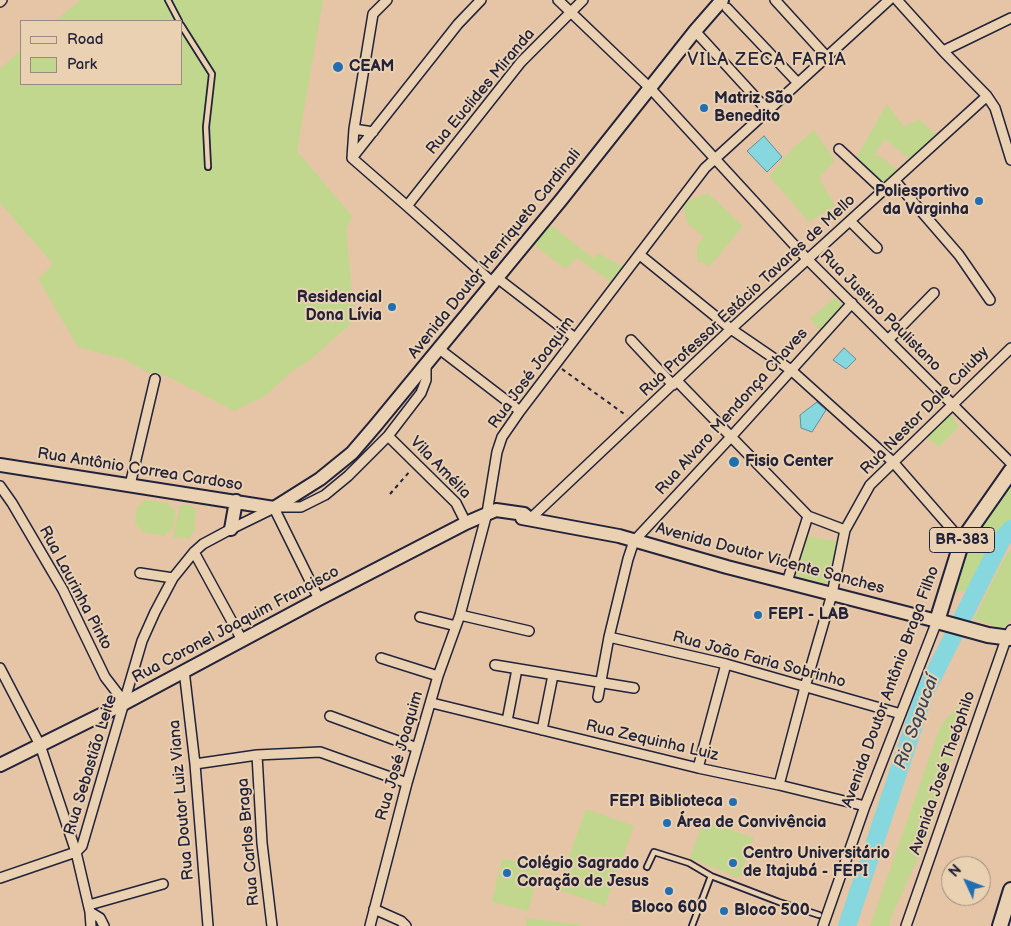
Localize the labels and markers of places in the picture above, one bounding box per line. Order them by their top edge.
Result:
place label: CEAM [349,57,394,77]
marker: CEAM [331,60,345,74]
place label: Matriz São Benedito [714,89,793,127]
marker: Matriz São Benedito [698,102,710,114]
place label: Poliesportivo da Varginha [875,182,969,220]
marker: Poliesportivo da Varginha [973,195,985,207]
place label: Residencial Dona Lívia [297,288,382,326]
marker: Residencial Dona Lívia [386,301,398,313]
place label: Fisio Center [745,452,833,472]
marker: Fisio Center [727,455,741,469]
place label: FEPI - LAB [768,605,849,625]
marker: FEPI - LAB [752,609,764,621]
place label: FEPI Biblioteca [609,792,723,812]
marker: FEPI Biblioteca [727,796,739,808]
place label: Área de Convivência [677,813,826,833]
marker: Área de Convivência [661,817,673,829]
place label: Centro Universitário de Itajubá - FEPI [743,844,890,882]
place label: Colégio Sagrado Coração de Jesus [517,854,649,892]
marker: Centro Universitário de Itajubá - FEPI [727,857,739,869]
marker: Colégio Sagrado Coração de Jesus [501,867,513,879]
marker: Bloco 600 [663,885,675,897]
place label: Bloco 600 [631,898,707,918]
place label: Bloco 500 [734,901,810,921]
marker: Bloco 500 [718,905,730,917]

